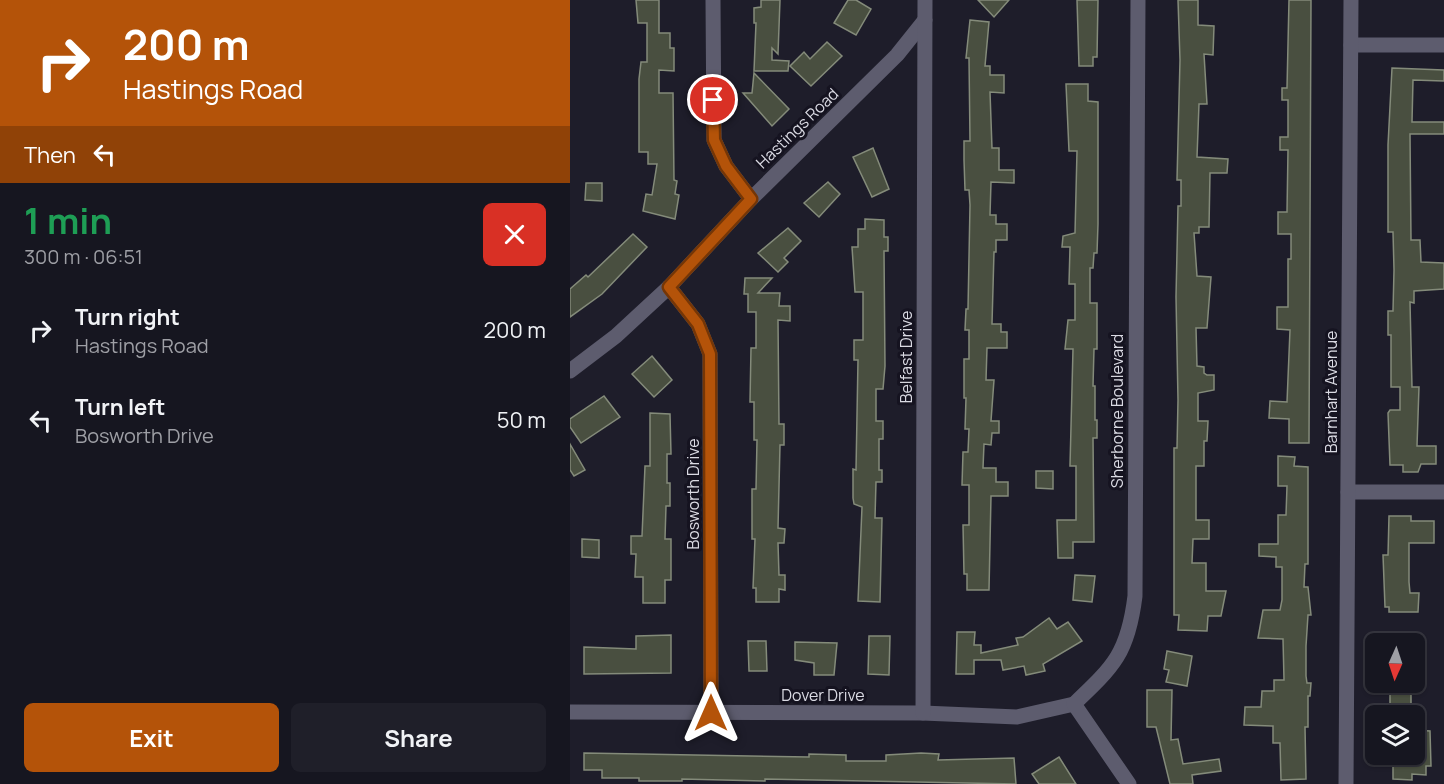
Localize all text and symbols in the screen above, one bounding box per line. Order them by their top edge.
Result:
text: 200 m [123,15,249,73]
icon: right [24,24,102,102]
text: Hastings Road [123,70,303,107]
pin [687,74,738,125]
icon: arrive [696,83,729,116]
street label: Hastings Road [751,83,843,173]
icon: left [88,138,121,171]
text: Then [24,140,76,170]
text: 1 min [24,196,112,245]
button: close [483,203,546,266]
text: 300 m · 06:51 [24,243,143,270]
text: Turn right [75,302,180,332]
street label: Belfast Drive [895,311,917,403]
icon: right [24,314,57,347]
text: 200 m [484,315,546,345]
street label: Barnhart Avenue [1320,331,1342,453]
text: Hastings Road [75,332,209,359]
street label: Sherborne Boulevard [1106,334,1128,488]
text: Turn left [75,392,165,422]
icon: left [24,404,57,437]
text: 50 m [497,405,546,435]
text: Bosworth Drive [75,422,214,449]
street label: Bosworth Drive [682,439,704,549]
north arrow [1365,633,1425,693]
map controls [1365,633,1425,765]
position arrow [679,681,743,745]
street label: Dover Drive [781,684,865,706]
button: Exit [24,703,279,772]
button: Share [291,703,546,772]
button: layers [1365,705,1425,765]

